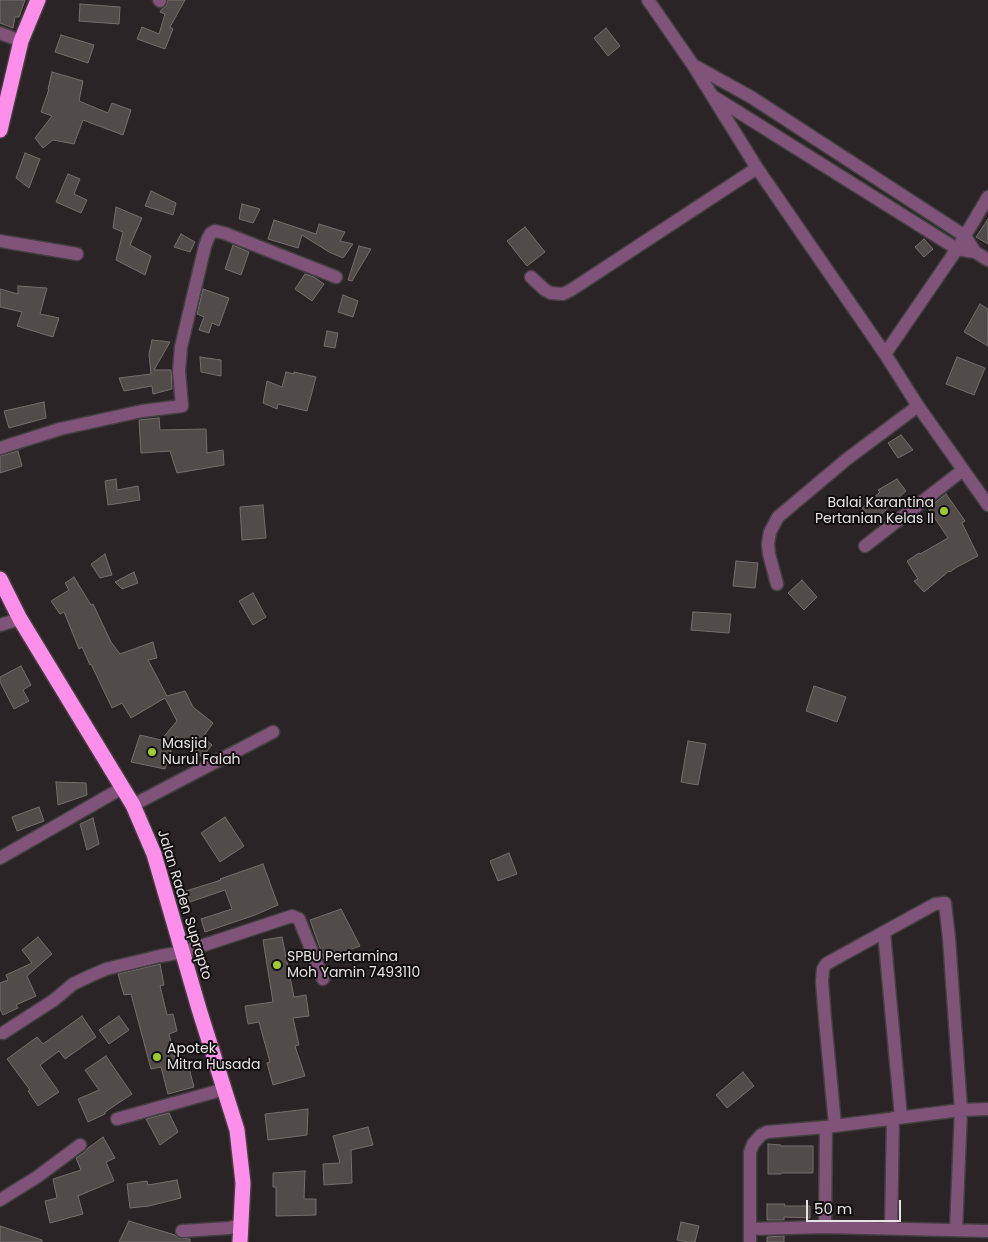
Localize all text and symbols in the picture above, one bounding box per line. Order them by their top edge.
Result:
place label: Balai Karantina Pertanian Kelas II [815,495,934,528]
marker: Balai Karantina Pertanian Kelas II [938,505,950,517]
place label: Masjid Nurul Falah [162,736,241,769]
marker: Masjid Nurul Falah [146,746,158,758]
street label: Jalan Raden Suprapto [153,828,215,982]
place label: SPBU Pertamina Moh Yamin 7493110 [287,949,420,982]
marker: SPBU Pertamina Moh Yamin 7493110 [271,959,283,971]
place label: Apotek Mitra Husada [167,1041,260,1074]
marker: Apotek Mitra Husada [151,1051,163,1063]
scale bar [808,1190,903,1222]
text: 50 m [814,1198,852,1219]

